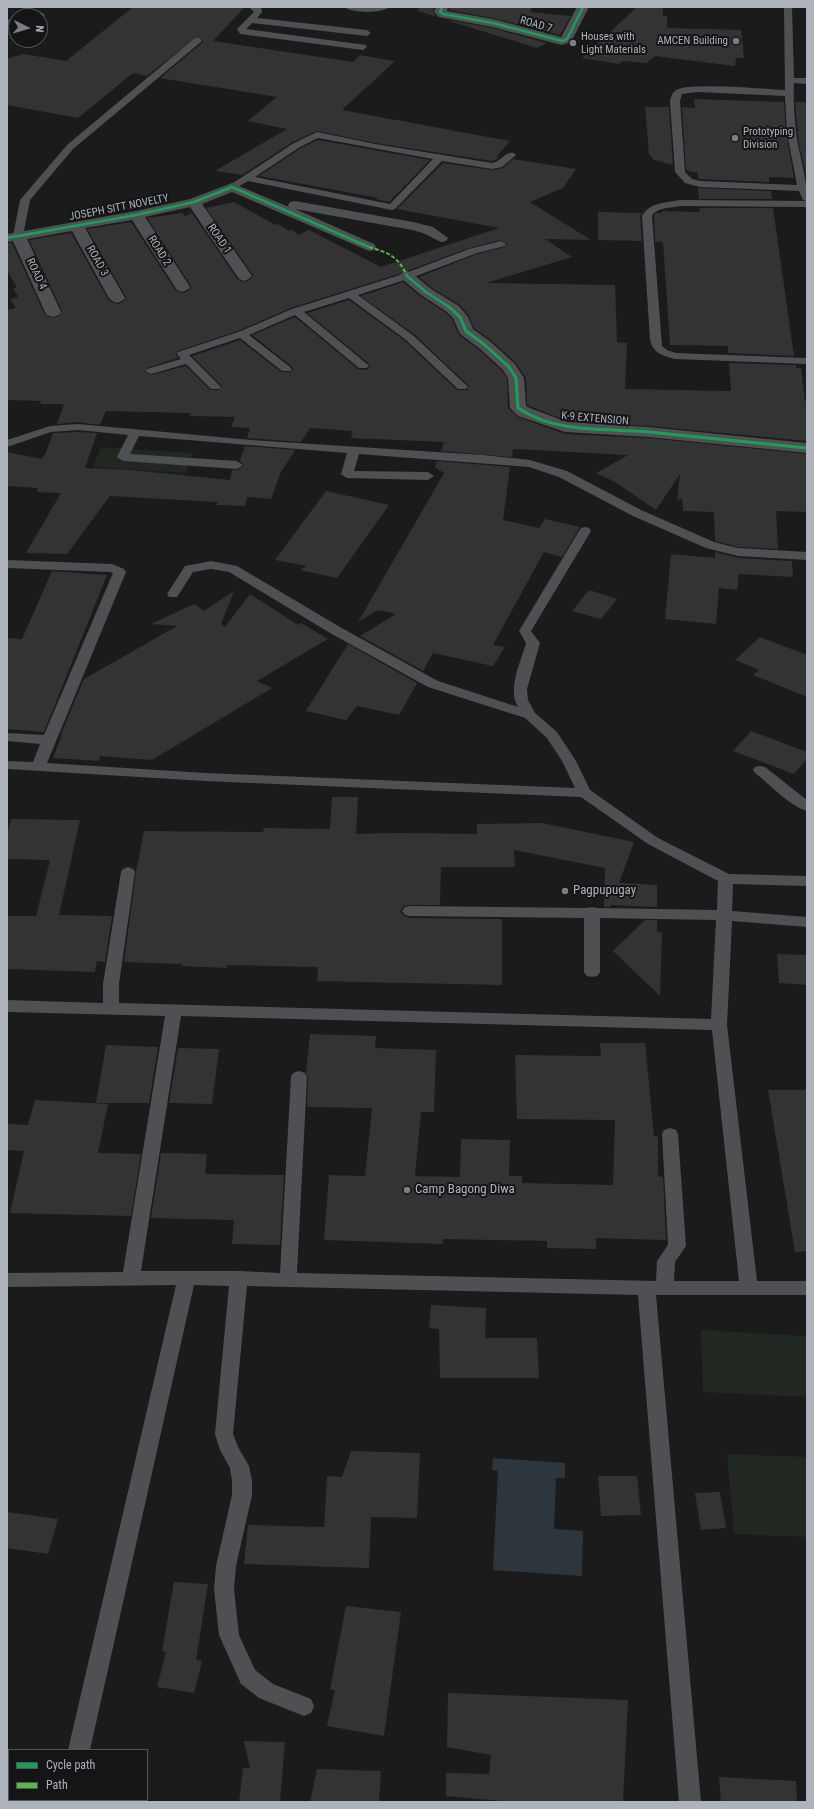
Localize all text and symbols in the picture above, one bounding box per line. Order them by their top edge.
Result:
north arrow [8,8,48,48]
street label: ROAD 7 [518,14,554,36]
text: N [33,25,46,33]
place label: Houses with Light Materials [581,30,646,56]
place label: AMCEN Building [657,34,728,48]
marker: AMCEN Building [731,36,741,46]
marker: Houses with Light Materials [568,38,578,48]
place label: Prototyping Division [743,125,793,151]
marker: Prototyping Division [730,133,740,143]
street label: JOSEPH SITT NOVELTY [68,192,170,224]
street label: ROAD 1 [204,222,234,256]
street label: ROAD 2 [145,234,173,268]
street label: ROAD 3 [83,243,111,279]
street label: ROAD 4 [23,256,49,292]
street label: K-9 EXTENSION [561,409,629,429]
place label: Pagpupugay [573,883,636,899]
marker: Pagpupugay [560,886,570,896]
place label: Camp Bagong Diwa [415,1182,515,1198]
marker: Camp Bagong Diwa [402,1185,412,1195]
legend [8,1749,148,1801]
text: Cycle path [46,1758,95,1772]
text: Path [46,1778,68,1792]

